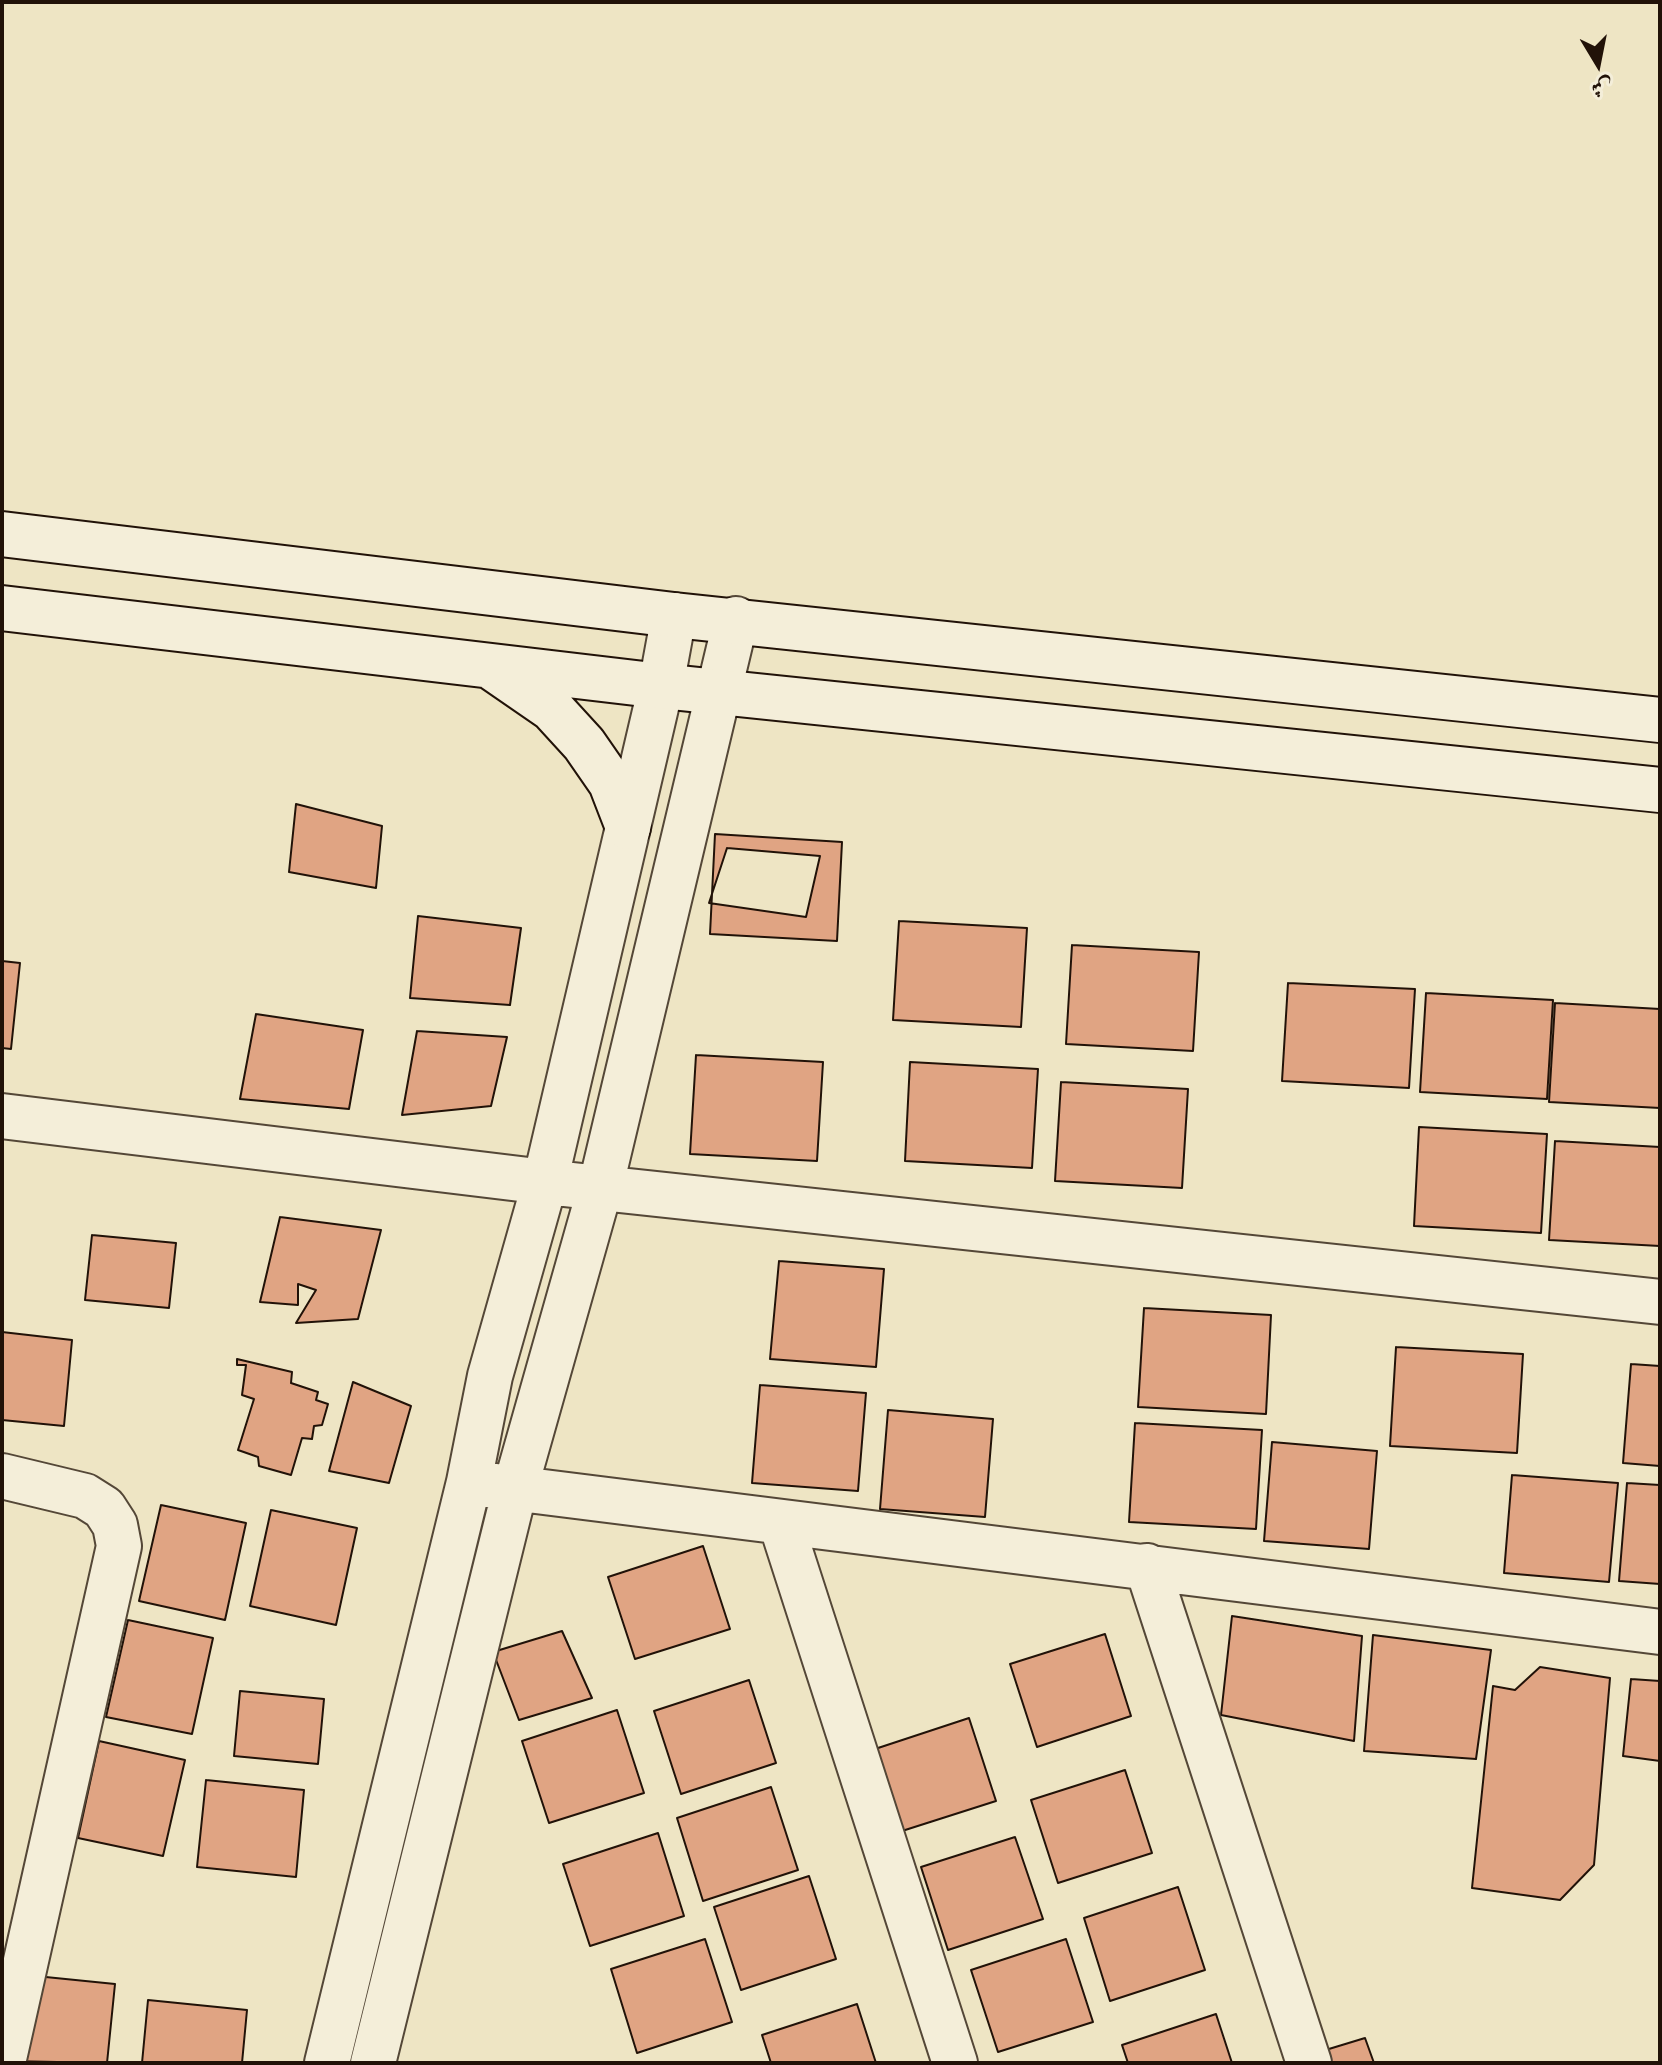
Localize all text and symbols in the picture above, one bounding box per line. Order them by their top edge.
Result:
north arrow [1558,24,1638,104]
text: ش [1589,72,1616,104]

